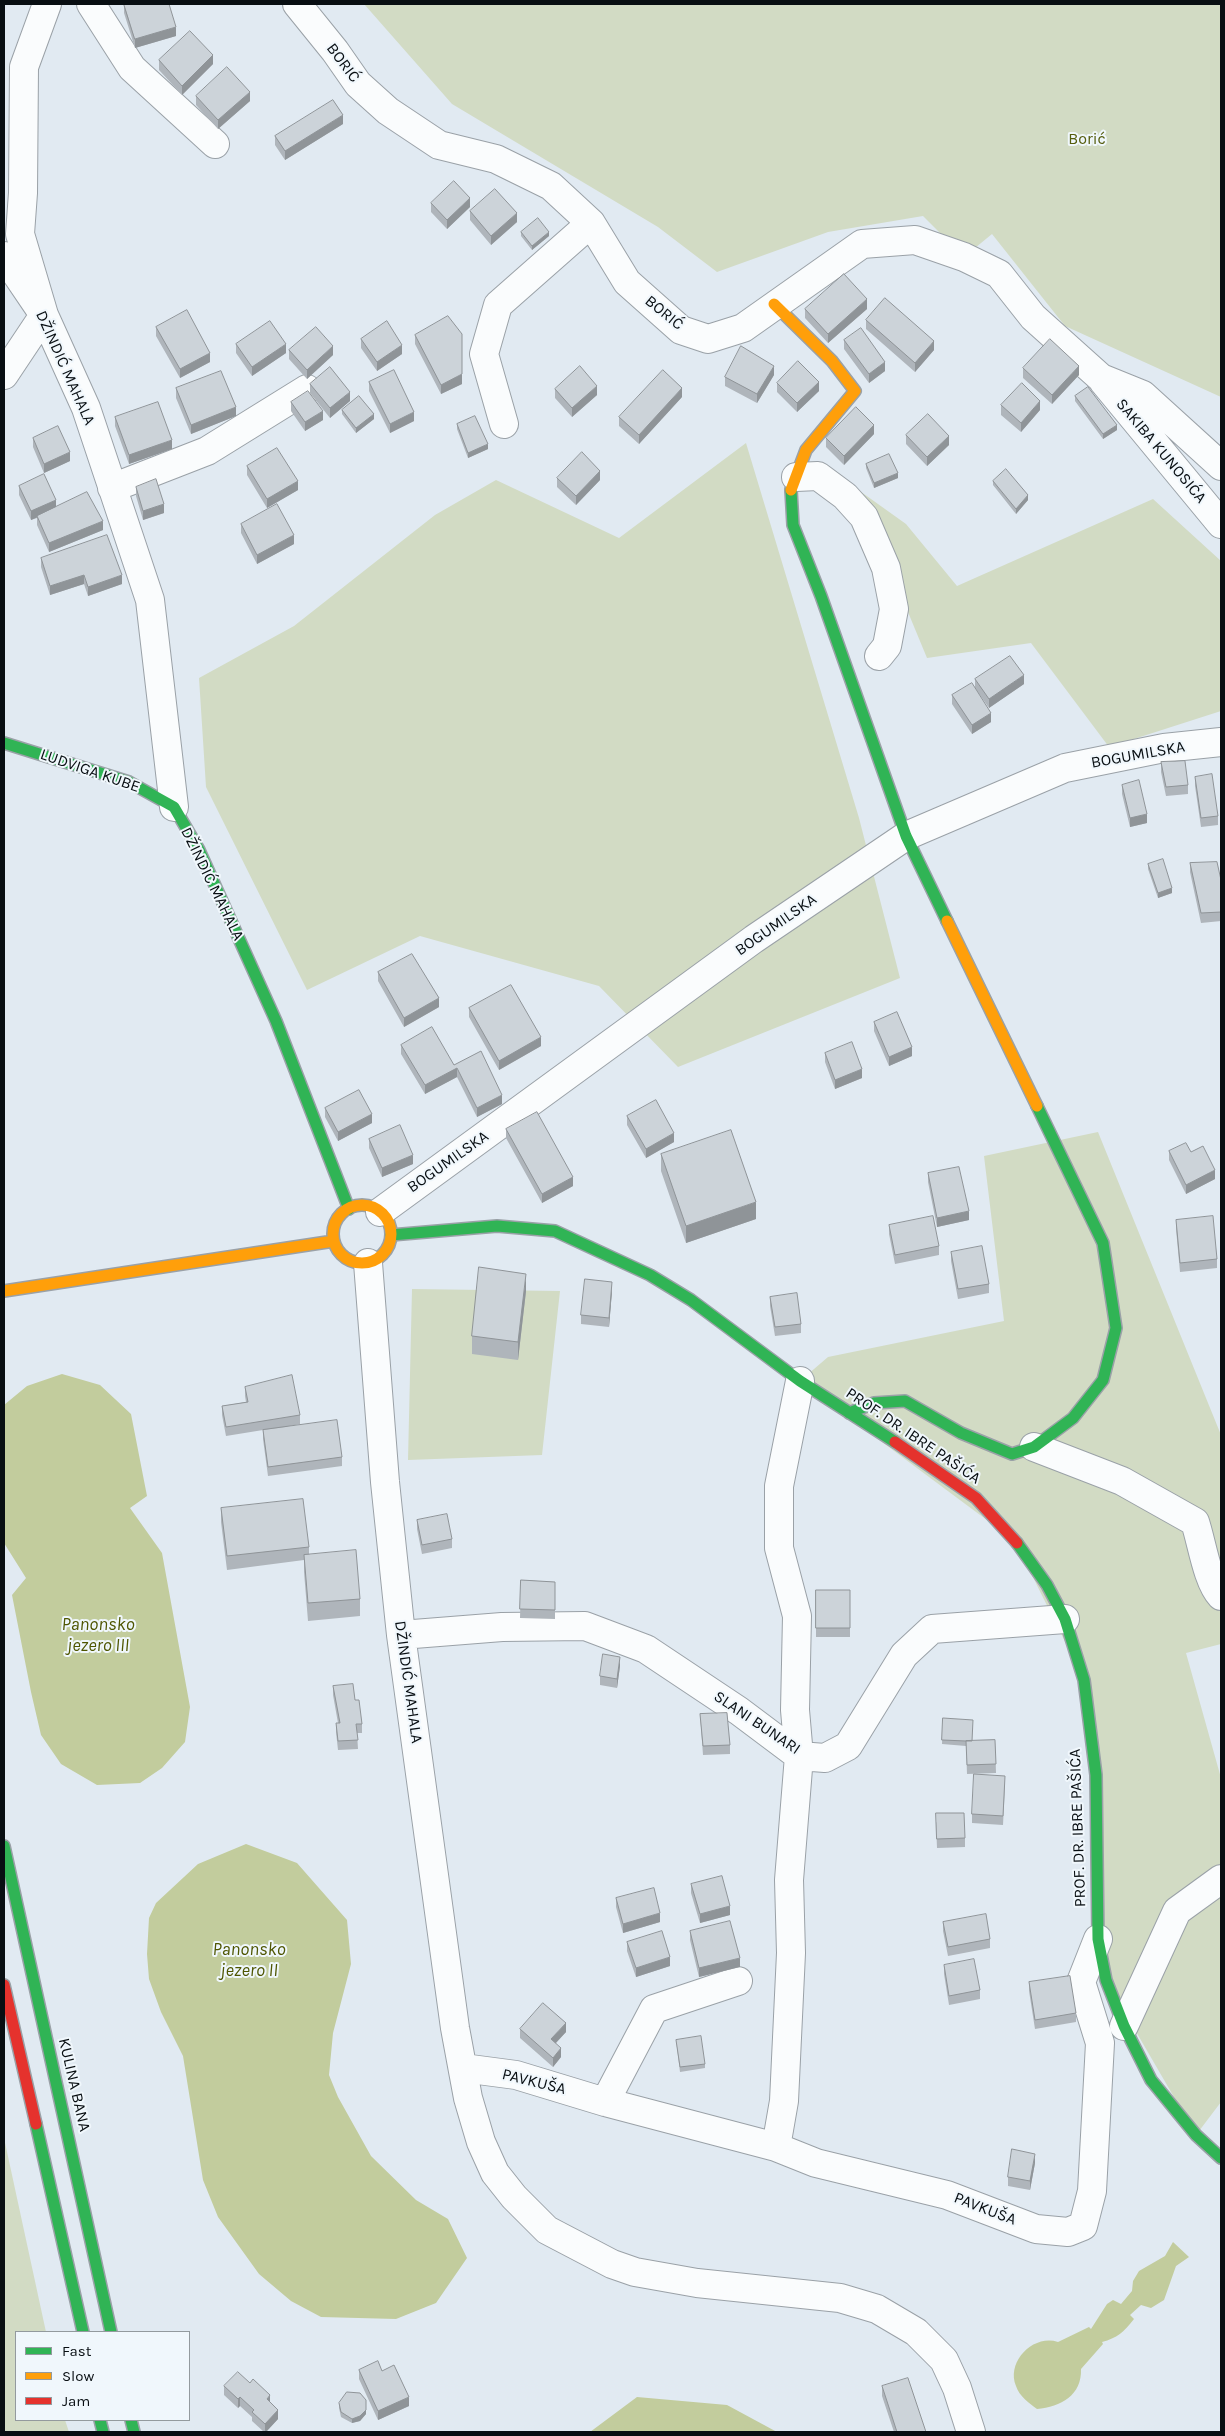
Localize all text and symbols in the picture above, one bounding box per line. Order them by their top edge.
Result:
street label: BORIĆ [322,40,364,86]
park label: Borić [1068,129,1106,149]
street label: BORIĆ [641,292,687,334]
street label: DŽINDIĆ MAHALA [31,308,99,428]
street label: SAKIBA KUNOSIĆA [1112,395,1210,507]
street label: BOGUMILSKA [1089,737,1187,773]
street label: LUDVIGA KUBE [38,745,142,797]
street label: DŽINDIĆ MAHALA [176,824,248,944]
street label: BOGUMILSKA [732,890,820,960]
street label: BOGUMILSKA [404,1127,492,1197]
street label: PROF. DR. IBRE PAŠIĆA [842,1384,984,1488]
water label: Panonsko jezero III [62,1614,134,1656]
street label: DŽINDIĆ MAHALA [390,1620,426,1744]
street label: SLANI BUNARI [710,1687,804,1759]
street label: PROF. DR. IBRE PAŠIĆA [1066,1748,1090,1908]
water label: Panonsko jezero II [213,1939,285,1982]
street label: KULINA BANA [54,2036,94,2134]
street label: PAVKUŠA [500,2065,568,2099]
street label: PAVKUŠA [951,2188,1019,2230]
legend [15,2331,190,2421]
text: Fast [62,2342,91,2360]
text: Slow [62,2367,94,2385]
text: Jam [62,2392,90,2410]

